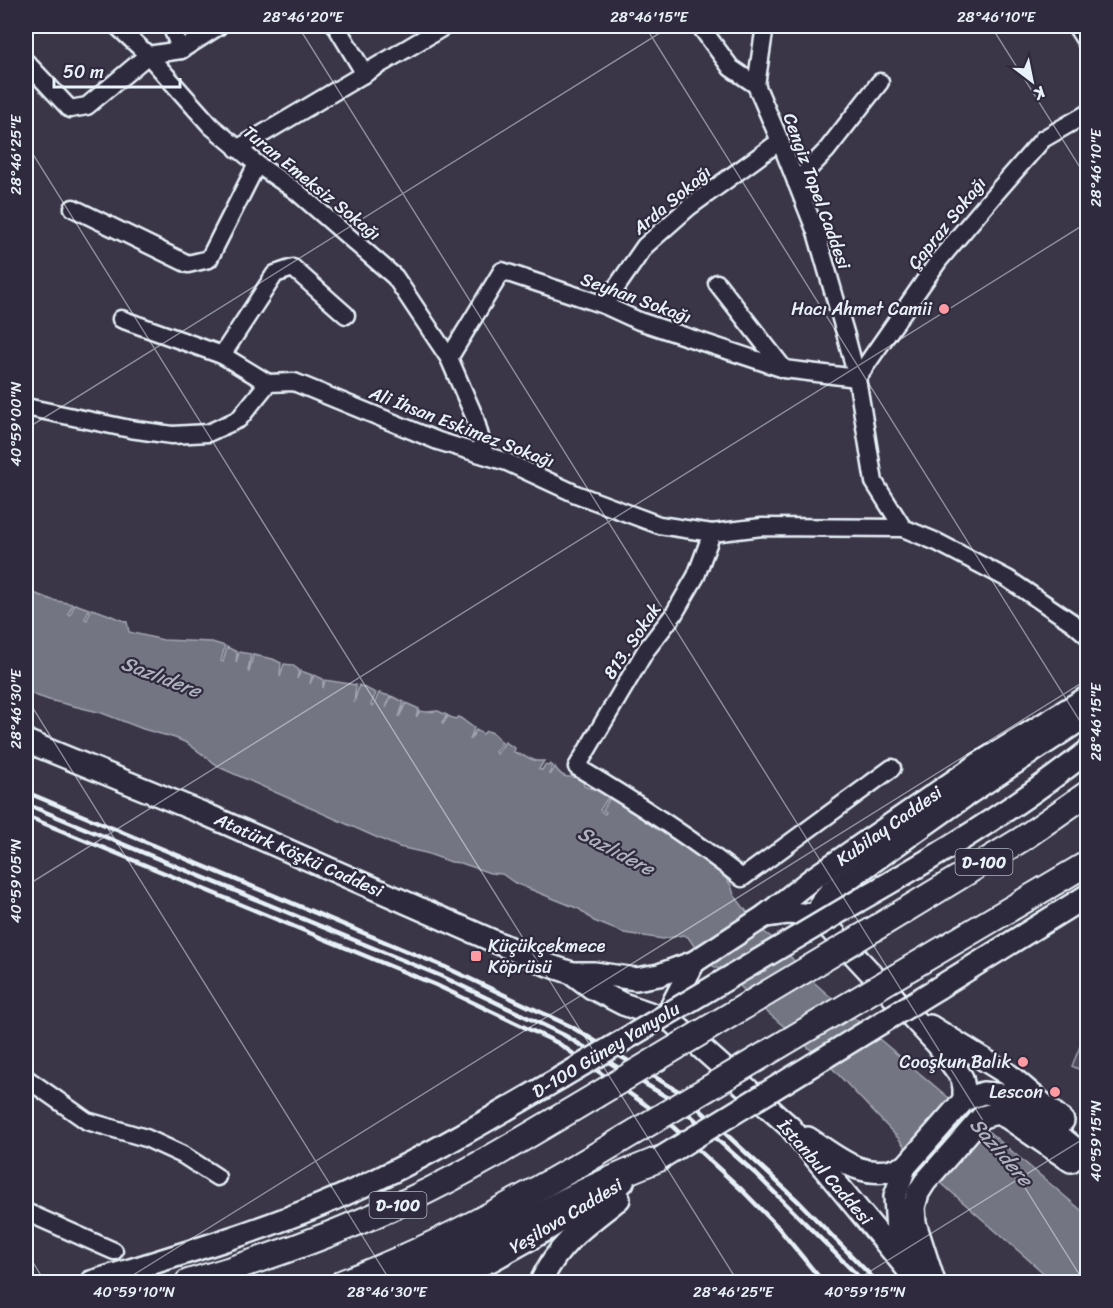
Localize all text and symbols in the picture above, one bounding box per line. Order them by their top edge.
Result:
text: 28°46'20"E [263,4,345,30]
text: 28°46'15"E [610,4,690,30]
text: 28°46'10"E [957,4,1037,30]
scale bar [54,51,180,89]
north arrow [1002,51,1062,111]
text: 50 m [63,56,104,88]
text: K [1027,78,1052,109]
street label: Cengiz Topel Caddesi [774,108,861,275]
text: 28°46'25"E [3,113,29,195]
street label: Turan Emeksiz Sokağı [236,117,388,249]
text: 28°46'10"E [1083,127,1109,207]
street label: Arda Sokağı [624,157,719,244]
street label: Çapraz Sokağı [899,169,995,277]
street label: Seyhan Sokağı [576,263,696,333]
place label: Hacı Ahmet Camii [791,293,933,325]
marker: Hacı Ahmet Camii [937,302,951,316]
street label: Ali İhsan Eskimez Sokağı [364,377,559,477]
text: 40°59'00"N [3,381,29,466]
street label: 813. Sokak [594,596,670,686]
water label: Sazlıdere [116,646,207,709]
text: 28°46'30"E [3,667,29,749]
text: 28°46'15"E [1083,681,1109,761]
street label: Kubilay Caddesi [829,777,950,875]
street label: Atatürk Köşkü Caddesi [209,803,390,907]
water label: Sazlıdere [571,816,662,887]
text: 40°59'05"N [3,838,29,923]
road number: D-100 [956,849,1012,875]
place label: Küçükçekmece Köprüsü [488,930,606,983]
marker: Küçükçekmece Köprüsü [469,949,483,963]
street label: D-100 Güney Yanyolu [526,993,687,1107]
place label: Cooşkun Balık [900,1046,1011,1078]
marker: Cooşkun Balık [1016,1055,1030,1069]
place label: Lescon [989,1076,1043,1108]
marker: Lescon [1048,1085,1062,1099]
text: 40°59'15"N [1083,1100,1109,1182]
water label: Sazlıdere [961,1109,1042,1196]
street label: İstanbul Caddesi [769,1110,881,1234]
street label: Yeşilova Caddesi [503,1169,630,1263]
road number: D-100 [370,1192,426,1218]
text: 40°59'10"N [93,1279,175,1305]
text: 28°46'30"E [347,1279,429,1305]
text: 28°46'25"E [693,1279,775,1305]
text: 40°59'15"N [824,1279,906,1305]

